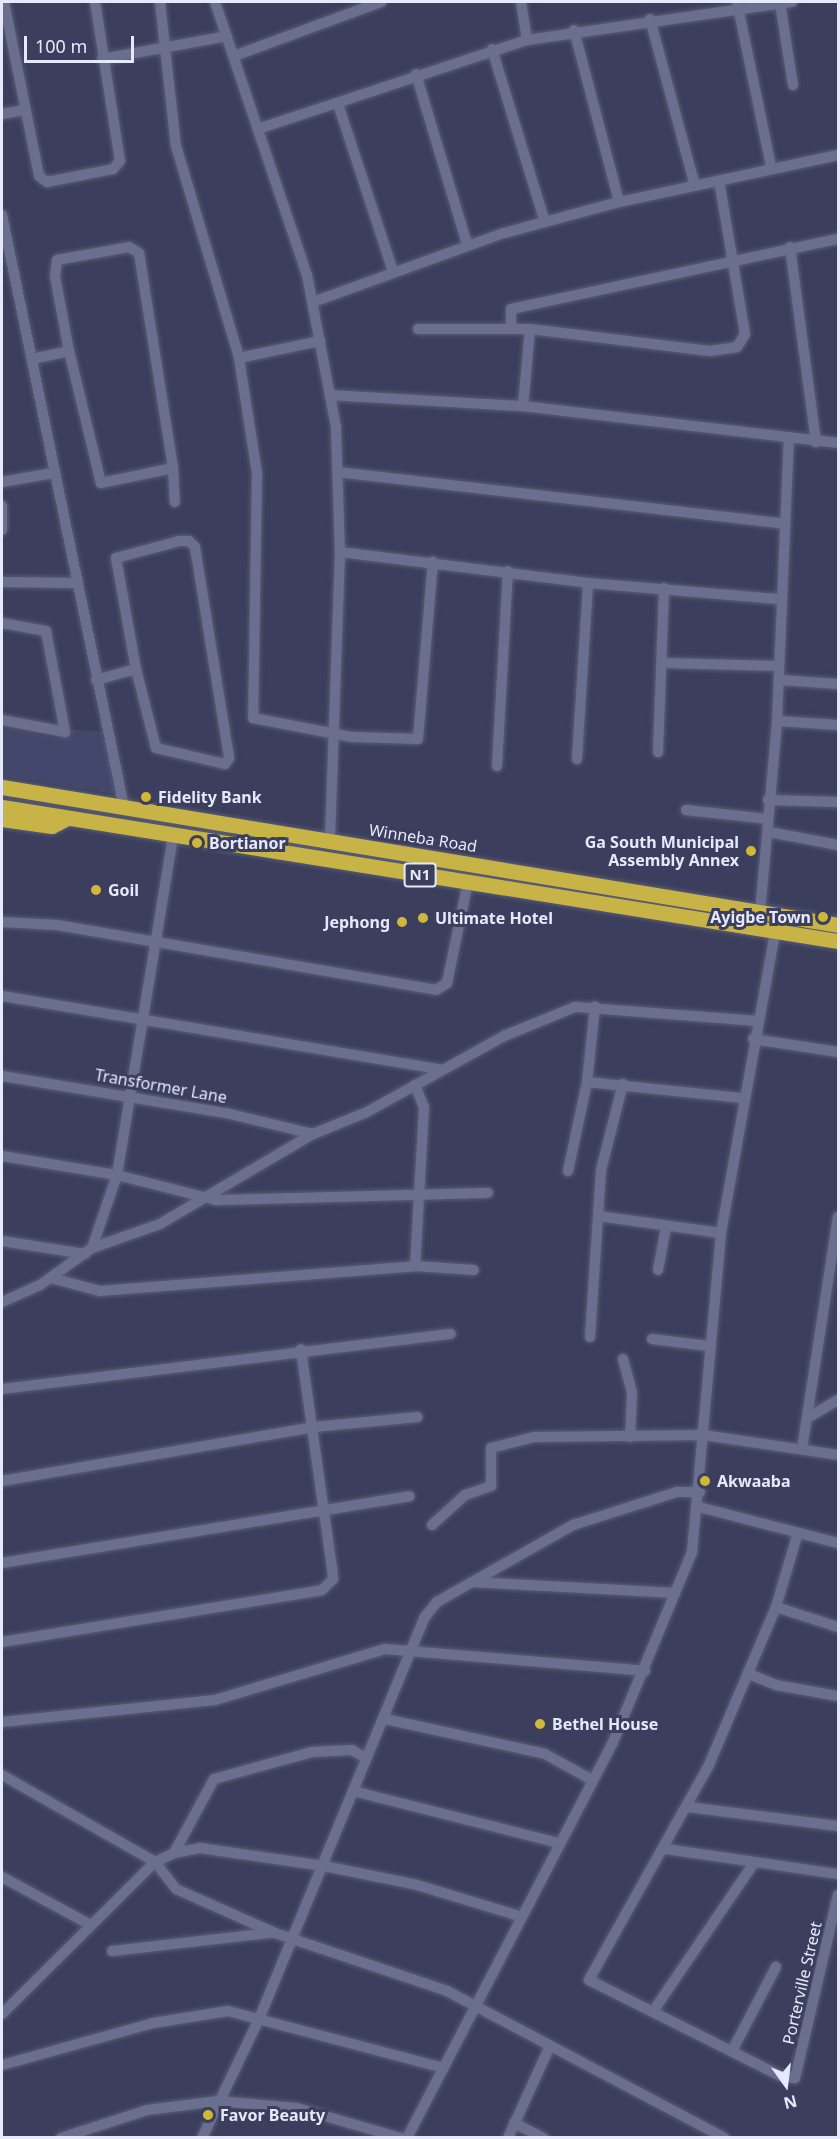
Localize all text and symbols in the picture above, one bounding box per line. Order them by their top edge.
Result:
scale bar [27,24,136,62]
text: 100 m [35,34,87,58]
place label: Fidelity Bank [158,787,262,807]
marker: Fidelity Bank [139,790,153,804]
street label: Winneba Road [368,820,478,856]
place label: Ga South Municipal Assembly Annex [585,832,739,870]
place label: Bortianor [209,833,286,853]
marker: Bortianor [190,836,204,850]
marker: Ga South Municipal Assembly Annex [744,844,758,858]
road number: N1 [404,863,436,887]
place label: Goil [108,880,139,900]
marker: Goil [89,883,103,897]
place label: Ayigbe Town [710,907,811,927]
place label: Ultimate Hotel [435,908,553,928]
marker: Ayigbe Town [816,910,830,924]
marker: Ultimate Hotel [416,911,430,925]
place label: Jephong [324,912,390,932]
marker: Jephong [395,915,409,929]
street label: Transformer Lane [93,1065,229,1107]
place label: Akwaaba [717,1471,791,1491]
marker: Akwaaba [698,1474,712,1488]
place label: Bethel House [552,1714,658,1734]
marker: Bethel House [533,1717,547,1731]
street label: Porterville Street [779,1920,825,2046]
north arrow [756,2055,816,2115]
text: N [781,2090,799,2115]
place label: Favor Beauty [220,2105,325,2125]
marker: Favor Beauty [201,2108,215,2122]

